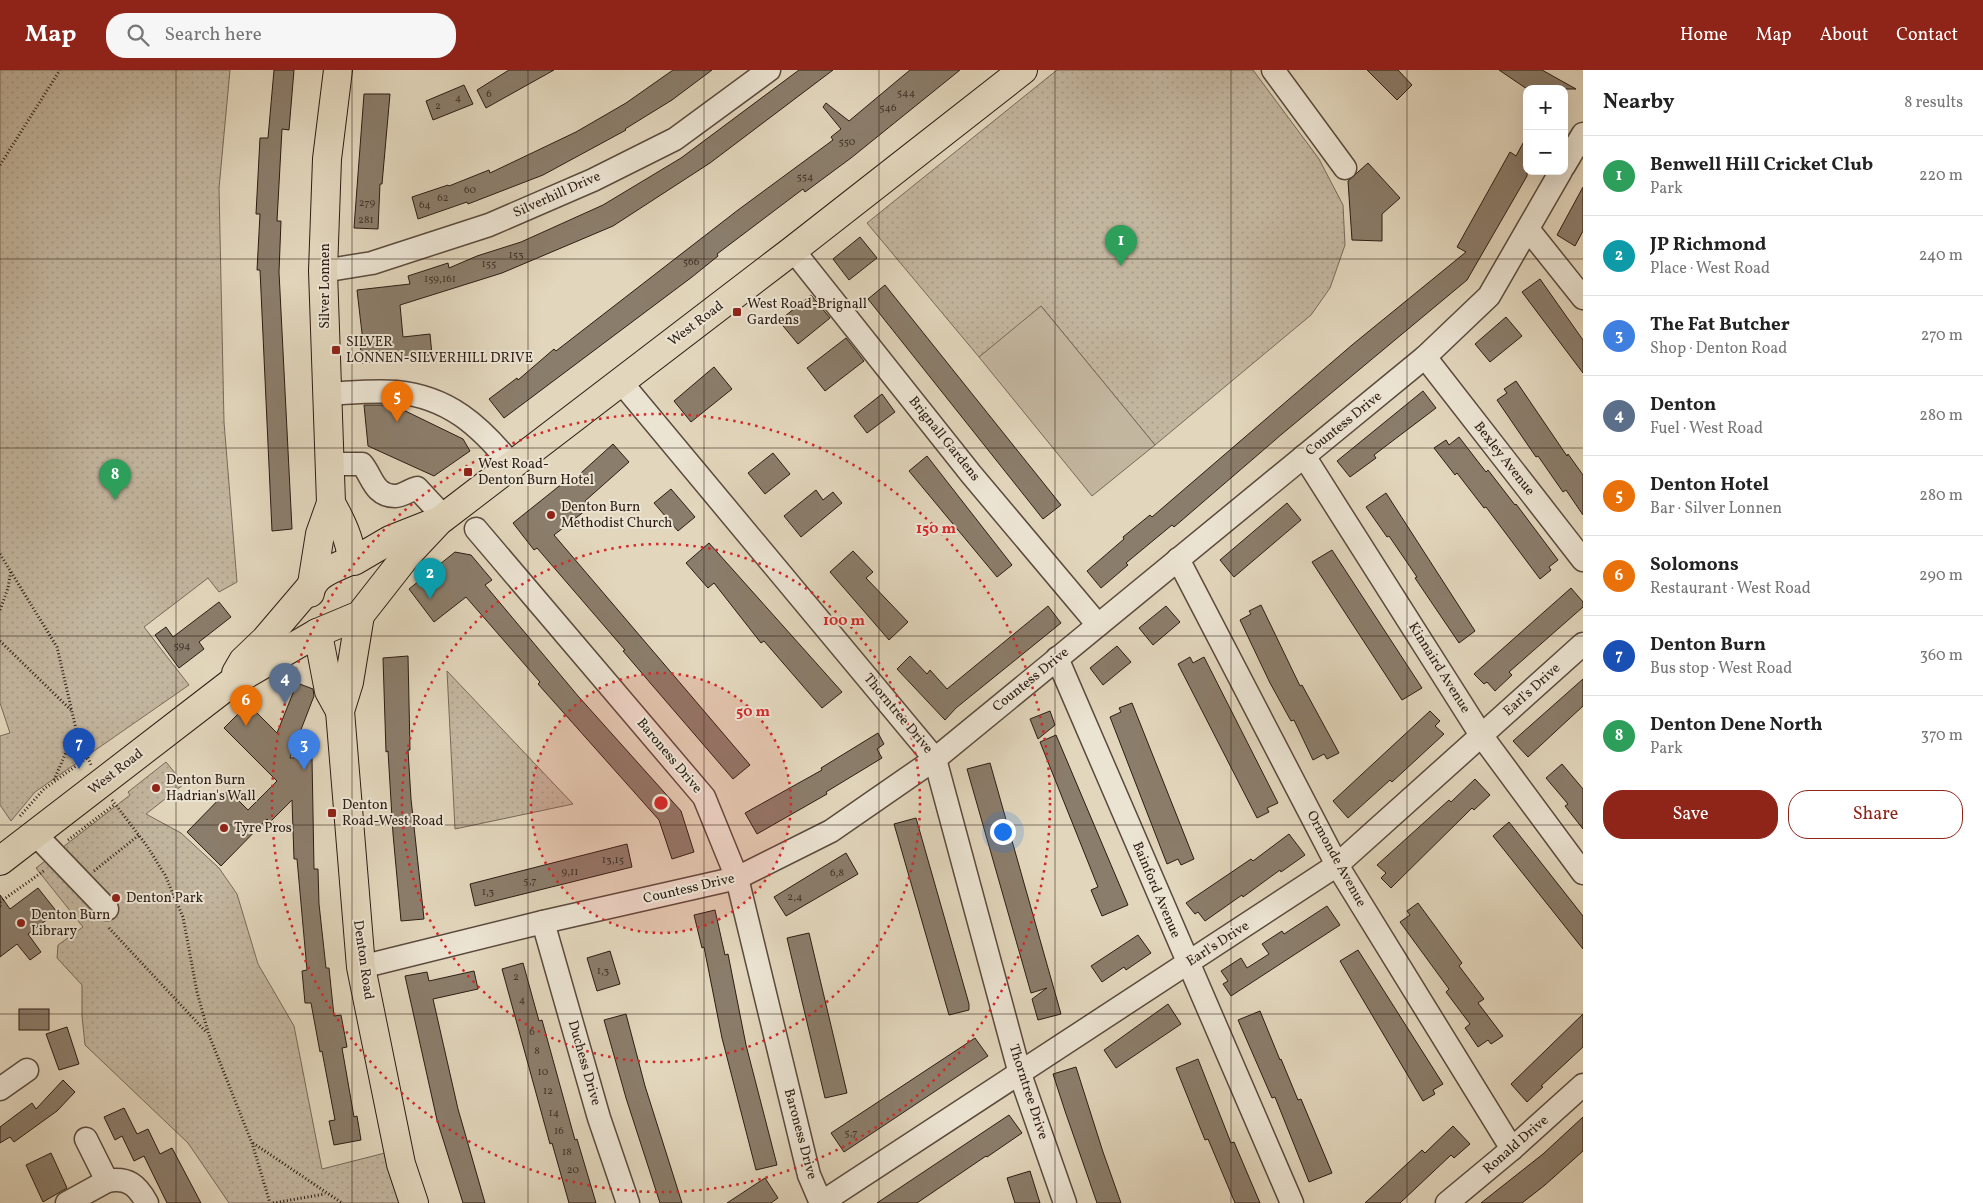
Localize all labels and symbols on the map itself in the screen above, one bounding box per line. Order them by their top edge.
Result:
house number: 544 [897,86,916,101]
house number: 6 [486,87,492,102]
house number: 4 [455,91,462,106]
house number: 2 [435,99,441,114]
house number: 546 [879,101,897,116]
house number: 550 [839,135,856,150]
street label: Silverhill Drive [510,167,604,223]
house number: 554 [796,170,814,185]
house number: 60 [464,183,476,198]
house number: 62 [437,191,449,206]
house number: 279 [359,196,376,211]
house number: 64 [419,198,431,213]
house number: 281 [358,213,374,228]
pin: 1 [1105,225,1137,266]
street label: Silver Lonnen [316,243,335,329]
house number: 153 [508,248,524,263]
house number: 566 [683,255,700,270]
house number: 155 [482,257,496,272]
house number: 159,161 [424,272,456,287]
place label: West Road-Brignall Gardens [747,295,867,330]
street label: West Road [664,297,728,351]
marker: West Road-Brignall Gardens [731,306,743,318]
place label: SILVER LONNEN-SILVERHILL DRIVE [346,333,533,368]
marker: SILVER LONNEN-SILVERHILL DRIVE [330,344,342,356]
pin: 5 [381,381,413,422]
street label: Countess Drive [1302,387,1386,461]
street label: Brignall Gardens [904,392,984,486]
street label: Bexley Avenue [1469,418,1539,500]
place label: West Road- Denton Burn Hotel [478,455,594,490]
pin: 8 [99,459,131,500]
marker: West Road- Denton Burn Hotel [462,466,474,478]
place label: Denton Burn Methodist Church [561,498,672,533]
marker: Denton Burn Methodist Church [545,509,557,521]
text: 150 m [916,519,956,540]
pin: 2 [414,558,446,599]
text: 100 m [823,611,866,632]
street label: Kinnaird Avenue [1403,619,1475,717]
house number: 594 [173,639,191,654]
street label: Countess Drive [989,643,1073,717]
street label: Earl's Drive [1499,659,1565,721]
pin: 4 [269,663,301,704]
street label: Thorntree Drive [859,670,937,758]
pin: 6 [230,685,262,726]
text: 50 m [736,702,770,723]
street label: Baroness Drive [632,714,706,798]
pin: 7 [63,728,95,769]
pin: 3 [288,729,320,770]
street label: West Road [85,744,147,799]
place label: Denton Burn Hadrian's Wall [166,771,256,806]
marker: Denton Burn Hadrian's Wall [150,782,162,794]
centre of rings [652,794,670,812]
place label: Denton Road-West Road [342,796,443,831]
marker: Denton Road-West Road [326,807,338,819]
street label: Ormonde Avenue [1302,807,1371,911]
place label: Tyre Pros [234,819,292,838]
your location [990,819,1016,845]
marker: Tyre Pros [218,822,230,834]
street label: Bainford Avenue [1127,839,1185,941]
house number: 13,15 [602,853,624,868]
house number: 9,11 [561,865,579,880]
house number: 6,8 [830,866,844,881]
street label: Countess Drive [641,869,737,909]
house number: 5,7 [523,874,537,889]
house number: 1,3 [482,885,495,900]
place label: Denton Park [126,889,204,908]
house number: 2,4 [787,890,803,905]
marker: Denton Park [110,892,122,904]
place label: Denton Burn Library [31,906,110,941]
street label: Earl's Drive [1183,916,1253,971]
marker: Denton Burn Library [15,917,27,929]
street label: Denton Road [348,919,378,1001]
house number: 1,3 [597,964,610,979]
house number: 2 [513,970,519,985]
house number: 4 [519,993,526,1008]
street label: Duchess Drive [563,1018,605,1108]
house number: 6 [529,1025,535,1040]
street label: Thorntree Drive [1004,1042,1052,1142]
house number: 8 [534,1044,540,1059]
house number: 10 [538,1065,549,1080]
house number: 12 [543,1084,553,1099]
street label: Baroness Drive [779,1087,821,1182]
house number: 14 [549,1106,560,1121]
street label: Ronald Drive [1479,1111,1553,1179]
house number: 16 [554,1124,564,1139]
house number: 5,7 [844,1126,858,1141]
house number: 18 [562,1145,572,1160]
house number: 20 [567,1163,580,1178]

